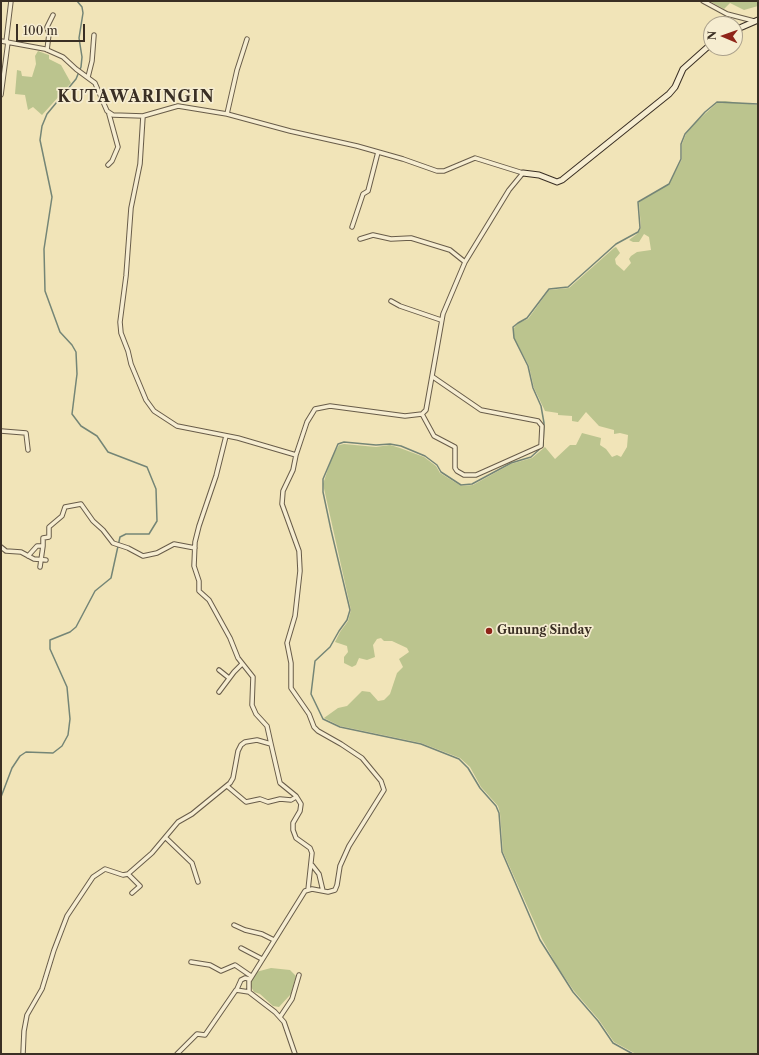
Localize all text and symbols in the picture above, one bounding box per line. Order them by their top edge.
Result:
scale bar [18,16,87,42]
north arrow [703,16,743,56]
text: 100 m [23,23,58,38]
text: N [705,31,719,41]
district label: KUTAWARINGIN [57,87,215,107]
place label: Gunung Sinday [497,624,592,638]
marker: Gunung Sinday [484,626,494,636]

